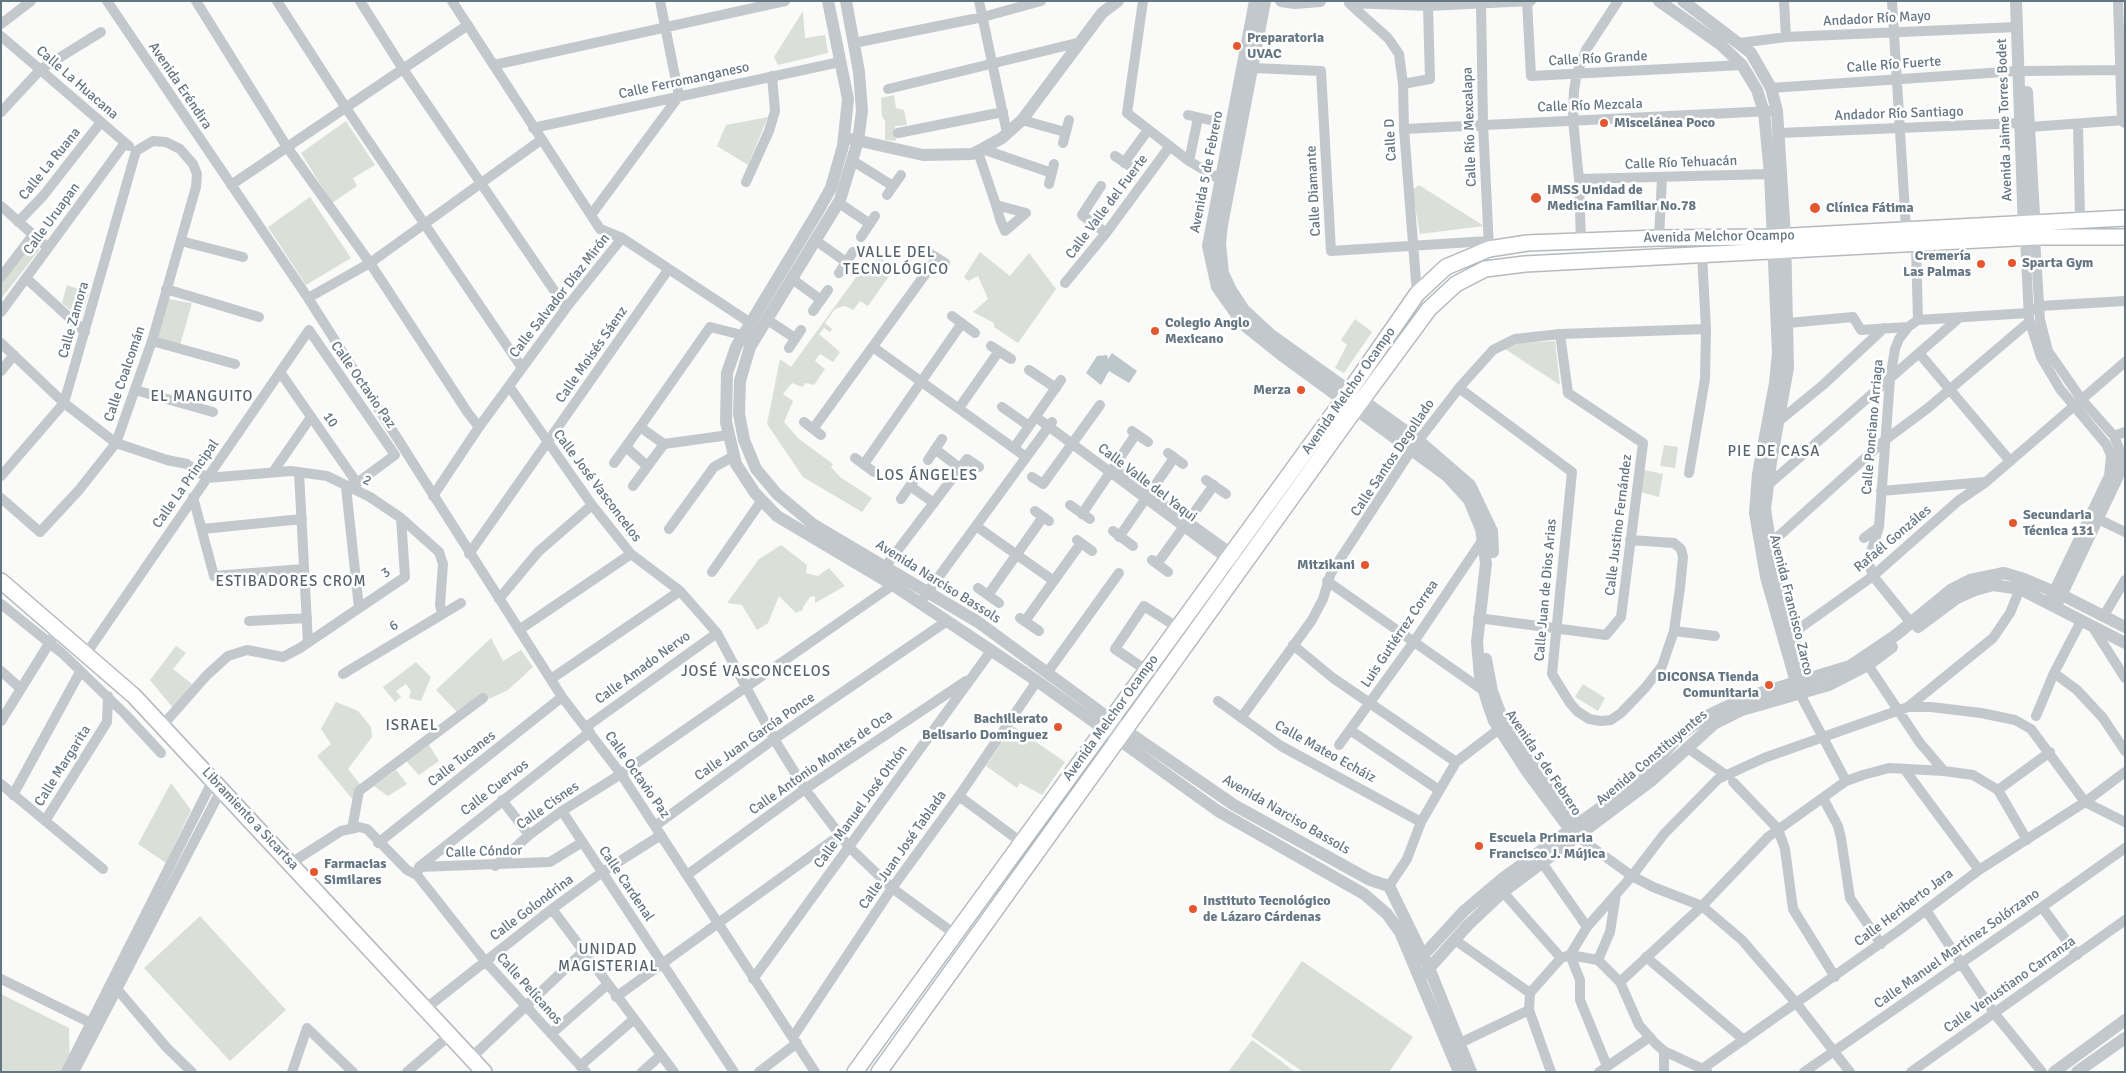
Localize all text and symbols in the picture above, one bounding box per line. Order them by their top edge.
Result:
street label: Andador Río Mayo [1823,8,1931,30]
place label: Preparatoria UVAC [1247,30,1324,62]
street label: Avenida Jaime Torres Bodet [1994,38,2016,202]
street label: Avenida Eréndira [145,39,215,133]
marker: Preparatoria UVAC [1231,40,1243,52]
street label: Calle La Huacana [32,43,122,123]
street label: Calle Río Grande [1548,48,1648,70]
street label: Calle Río Fuerte [1846,53,1942,77]
street label: Calle Ferromanganeso [617,59,751,103]
street label: Calle Río Mexcalapa [1460,67,1480,187]
street label: Calle Río Mezcala [1537,96,1643,116]
street label: Andador Río Santiago [1834,103,1964,125]
street label: Avenida 5 de Febrero [1187,110,1227,234]
place label: Miscelánea Poco [1614,115,1715,131]
marker: Miscelánea Poco [1598,117,1610,129]
street label: Calle D [1381,118,1401,162]
street label: Calle La Ruana [16,124,84,204]
street label: Calle Diamante [1303,145,1325,237]
street label: Calle Valle del Fuerte [1062,151,1152,263]
street label: Calle Río Tehuacán [1625,153,1737,173]
street label: Calle Uruapan [20,180,84,258]
place label: IMSS Unidad de Medicina Familiar No.78 [1547,182,1696,214]
marker: IMSS Unidad de Medicina Familiar No.78 [1529,191,1543,205]
place label: Clínica Fátima [1826,200,1914,216]
marker: Clínica Fátima [1808,201,1822,215]
street label: Avenida Melchor Ocampo [1643,227,1795,247]
street label: Calle Salvador Díaz Mirón [506,231,614,361]
district label: VALLE DEL TECNOLÓGICO [842,244,950,279]
place label: Cremería Las Palmas [1903,248,1971,280]
place label: Sparta Gym [2022,255,2093,271]
marker: Sparta Gym [2006,257,2018,269]
marker: Cremería Las Palmas [1975,258,1987,270]
street label: Calle Zamora [55,280,93,360]
street label: Calle Moisés Sáenz [552,304,632,406]
place label: Colegio Anglo Mexicano [1165,315,1250,348]
street label: Calle Coalcomán [101,324,149,424]
street label: Avenida Melchor Ocampo [1299,324,1399,458]
marker: Colegio Anglo Mexicano [1149,325,1161,337]
street label: Calle Octavio Paz [327,338,399,432]
street label: Calle Ponciano Arriaga [1859,359,1887,495]
place label: Merza [1253,382,1291,398]
marker: Merza [1295,384,1307,396]
district label: EL MANGUITO [149,388,255,406]
street label: Calle Santos Degollado [1348,396,1438,520]
street label: 10 [319,409,341,431]
street label: Calle José Vasconcelos [549,427,645,545]
street label: Calle La Principal [149,436,223,532]
street label: Calle Valle del Yaqui [1094,440,1200,526]
district label: PIE DE CASA [1726,443,1822,461]
street label: Calle Justino Fernández [1602,453,1636,597]
district label: LOS ÁNGELES [875,467,979,485]
street label: 2 [360,472,374,490]
street label: Rafaél Gonzáles [1851,502,1935,576]
place label: Secundaria Técnica 131 [2023,507,2094,540]
marker: Secundaria Técnica 131 [2007,517,2019,529]
street label: Calle Juan de Dios Arias [1531,518,1561,662]
street label: Avenida Francisco Zarco [1765,533,1817,677]
street label: Avenida Narciso Bassols [872,537,1004,627]
place label: Mitzikani [1297,557,1355,573]
marker: Mitzikani [1359,559,1371,571]
street label: 3 [378,564,394,582]
district label: ESTIBADORES CROM [214,573,368,591]
street label: Luis Gutiérrez Correa [1358,577,1442,691]
street label: 6 [386,617,402,635]
street label: Calle Amado Nervo [592,628,694,708]
street label: Avenida Melchor Ocampo [1060,652,1162,784]
district label: JOSÉ VASCONCELOS [679,663,833,681]
place label: DICONSA Tienda Comunitaria [1657,669,1759,702]
marker: DICONSA Tienda Comunitaria [1763,679,1775,691]
street label: Calle Juan García Ponce [692,689,818,785]
street label: Calle Antonio Montes de Oca [746,707,896,819]
street label: Avenida 5 de Febrero [1501,707,1585,819]
street label: Avenida Constituyentes [1593,707,1711,809]
place label: Bachillerato Belisario Dominguez [922,711,1048,744]
district label: ISRAEL [385,717,439,735]
street label: Calle Mateo Echáiz [1272,717,1378,787]
marker: Bachillerato Belisario Dominguez [1052,721,1064,733]
street label: Calle Margarita [31,722,95,810]
street label: Calle Tucanes [425,727,499,791]
street label: Calle Octavio Paz [601,728,673,822]
street label: Calle Manuel José Othón [811,742,911,872]
street label: Calle Cuervos [458,756,532,820]
street label: Libramiento a Sicartsa [198,764,302,874]
street label: Avenida Narciso Bassols [1219,772,1353,858]
street label: Calle Cisnes [513,778,583,834]
street label: Calle Juan José Tablada [856,787,950,913]
place label: Escuela Primaria Francisco J. Mújica [1489,830,1605,862]
marker: Escuela Primaria Francisco J. Mújica [1473,840,1485,852]
street label: Calle Cóndor [445,842,523,862]
street label: Calle Cardenal [595,843,657,925]
place label: Farmacias Similares [324,856,386,889]
street label: Calle Heriberto Jara [1851,865,1957,951]
marker: Farmacias Similares [308,866,320,878]
street label: Calle Golondrina [487,871,577,945]
street label: Calle Manuel Martínez Solórzano [1871,885,2043,1013]
place label: Instituto Tecnológico de Lázaro Cárdenas [1203,893,1331,926]
marker: Instituto Tecnológico de Lázaro Cárdenas [1187,903,1199,915]
street label: Calle Venustiano Carranza [1941,933,2079,1037]
district label: UNIDAD MAGISTERIAL [557,941,659,976]
street label: Calle Pelícanos [492,950,566,1028]

